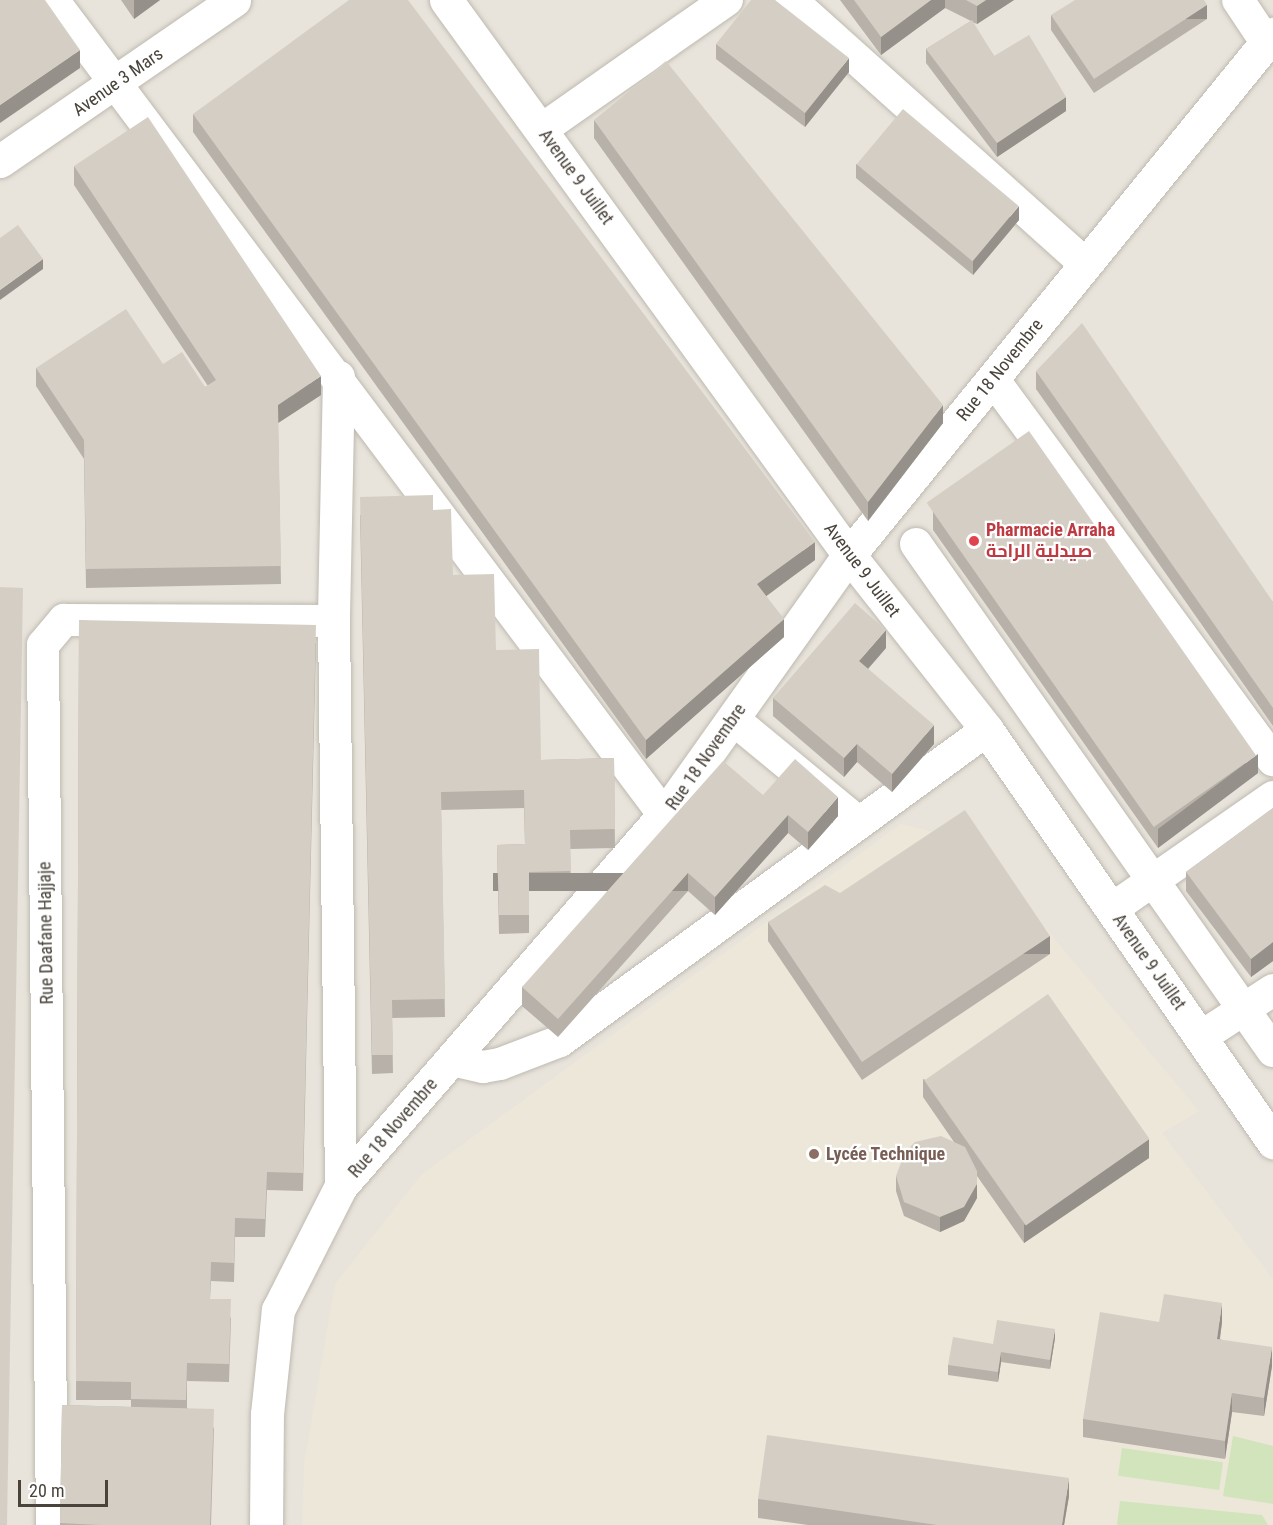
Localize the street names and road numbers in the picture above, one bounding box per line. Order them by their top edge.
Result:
street label: Avenue 3 Mars [69,43,167,121]
street label: Avenue 9 Juillet [534,125,618,229]
street label: Rue 18 Novembre [952,315,1048,425]
street label: Avenue 9 Juillet [820,519,904,621]
street label: Rue 18 Novembre [661,700,751,814]
street label: Rue Daafane Hajjaje [34,861,58,1005]
street label: Avenue 9 Juillet [1108,910,1190,1014]
street label: Rue 18 Novembre [344,1074,442,1182]

